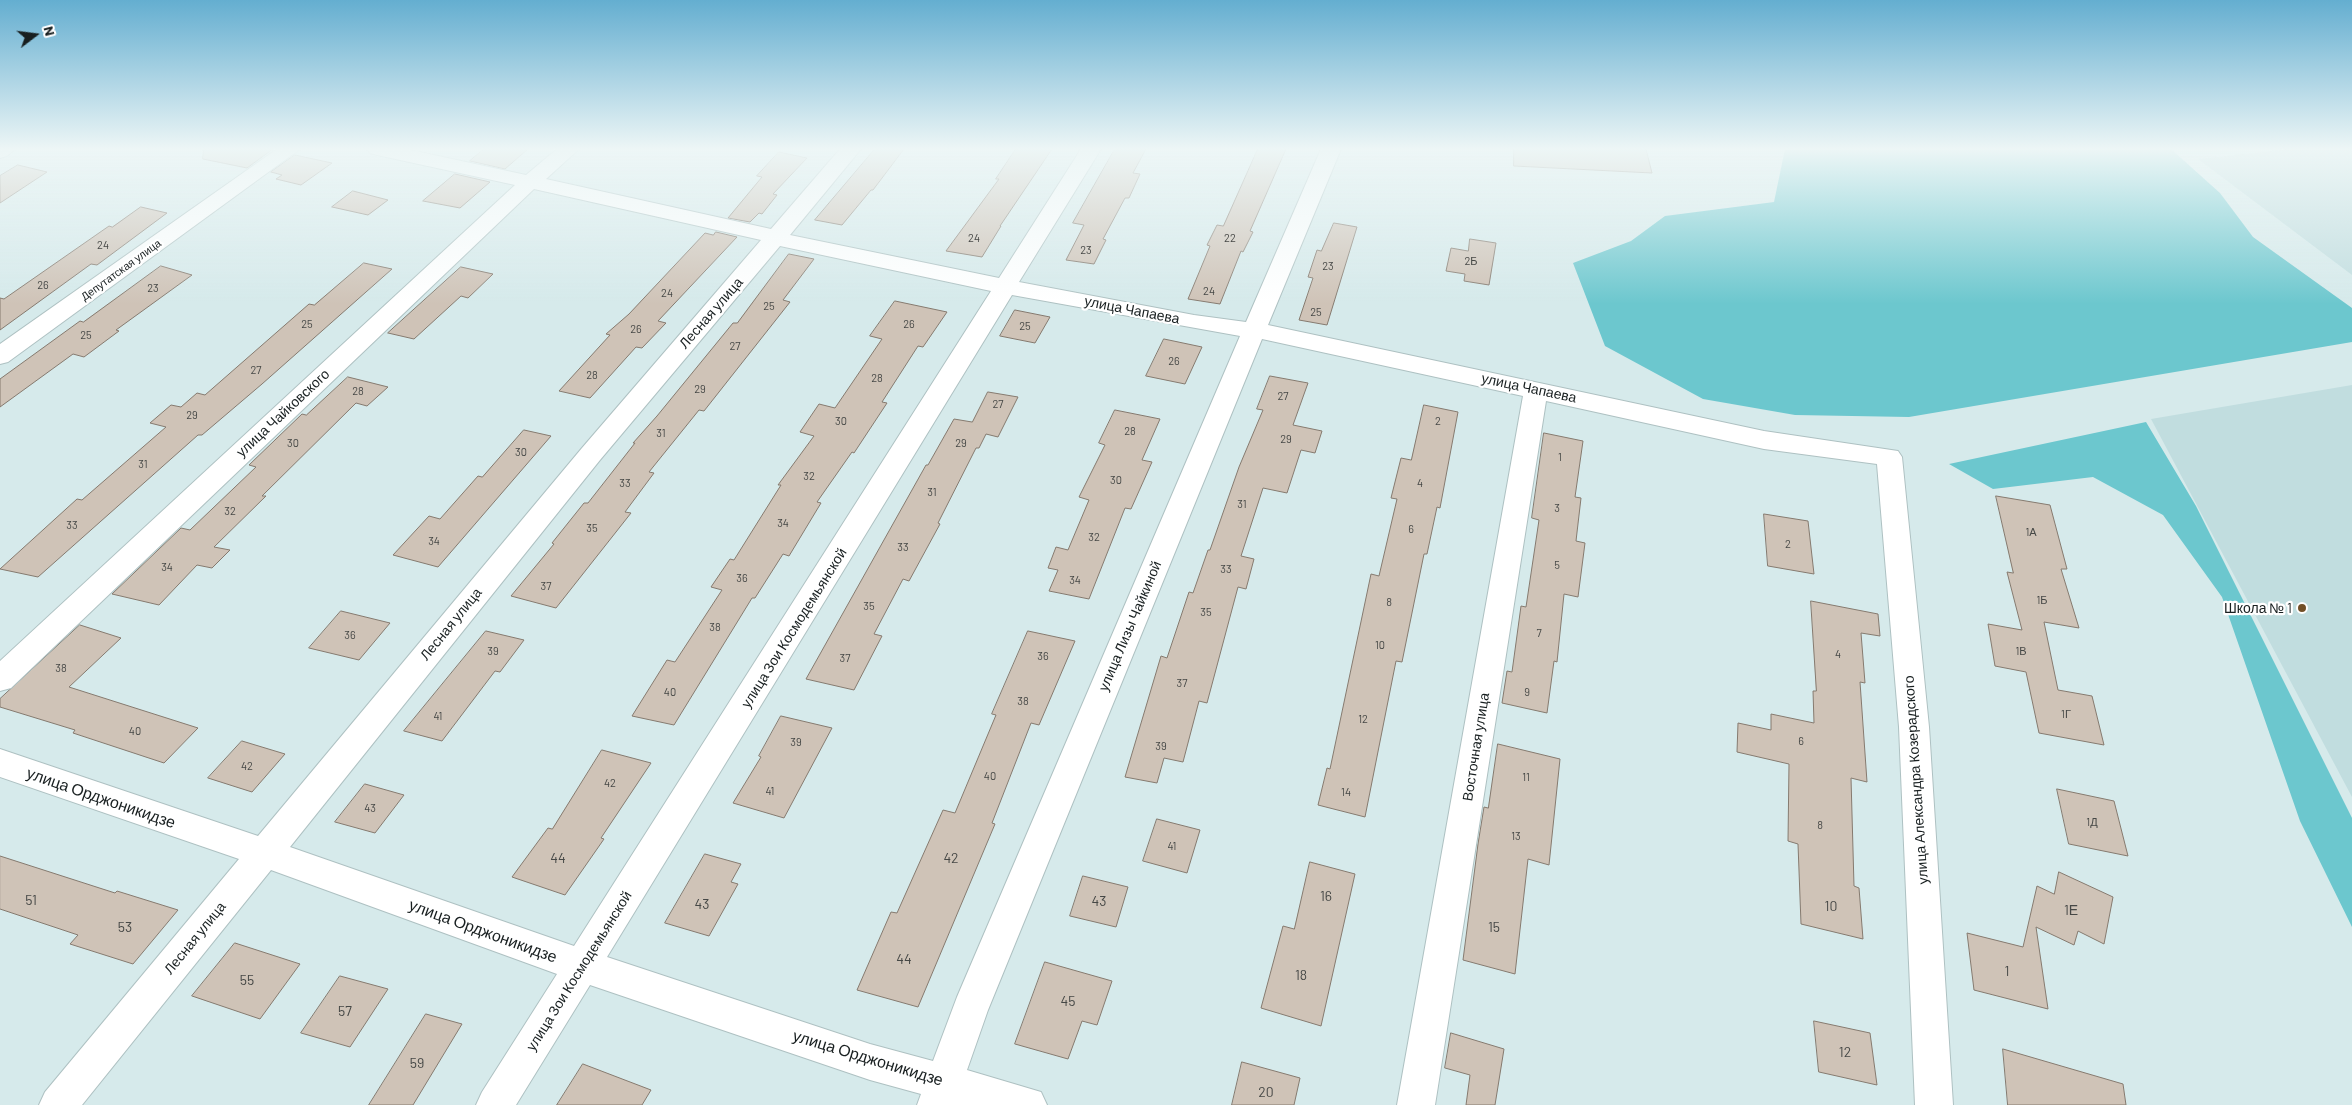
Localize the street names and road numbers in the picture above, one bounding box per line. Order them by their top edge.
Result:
street label: Депутатская улица [78,237,164,303]
street label: Лесная улица [676,274,746,352]
street label: улица Чапаева [1083,293,1181,327]
street label: улица Чайковского [233,366,333,460]
street label: улица Чапаева [1480,370,1578,406]
street label: улица Зои Космодемьянской [738,545,850,711]
street label: улица Лизы Чайкиной [1095,558,1165,694]
street label: Лесная улица [417,584,485,664]
street label: улица Александра Козерадского [1900,675,1932,885]
street label: Восточная улица [1459,692,1493,802]
street label: улица Орджоникидзе [24,763,178,833]
street label: улица Зои Космодемьянской [523,888,635,1054]
street label: улица Орджоникидзе [406,895,560,967]
street label: Лесная улица [161,898,229,978]
street label: улица Орджоникидзе [791,1026,945,1090]

